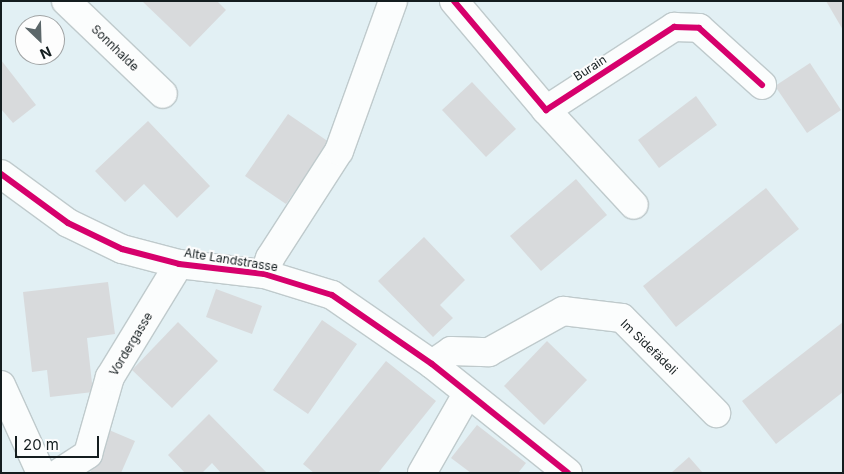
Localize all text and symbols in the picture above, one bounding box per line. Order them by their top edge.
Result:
north arrow [15,15,65,65]
street label: Sonnhalde [88,22,142,74]
text: N [38,43,54,63]
street label: Burain [571,52,609,84]
street label: Alte Landstrasse [183,245,279,275]
street label: Vordergasse [106,310,156,378]
street label: Im Sidefädeli [618,316,680,378]
scale bar [18,426,101,458]
text: 20 m [23,435,59,454]

